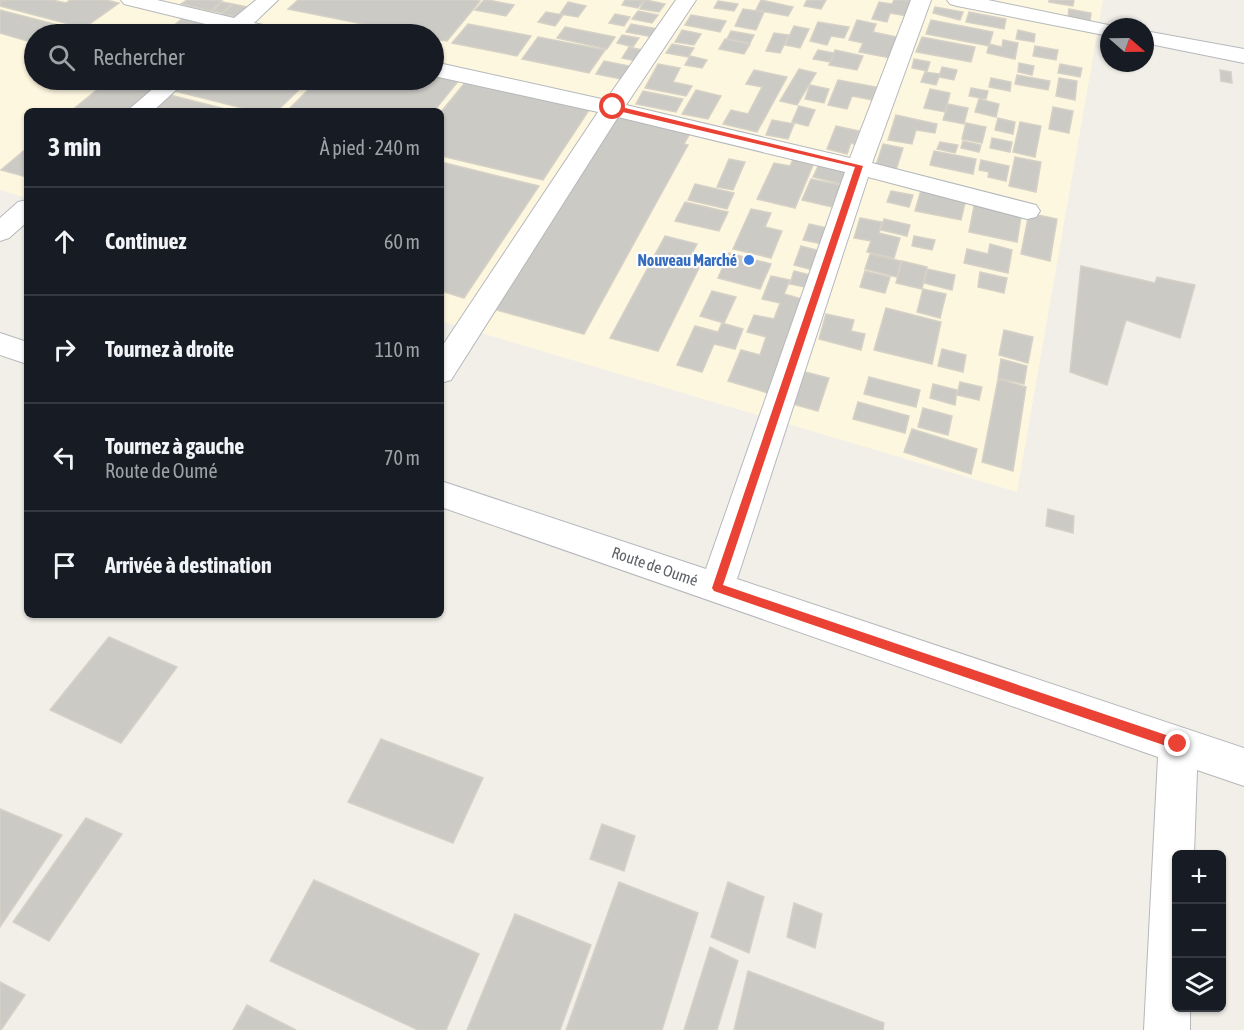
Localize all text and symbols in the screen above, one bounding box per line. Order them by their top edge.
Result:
north arrow [1100,18,1154,72]
search box [24,24,444,90]
icon: search [45,41,78,74]
text: Rechercher [93,44,184,70]
route start [599,93,625,119]
text: 3 min [48,132,101,162]
text: À pied · 240 m [320,136,420,159]
icon: ahead [48,225,81,258]
text: Continuez [105,228,187,254]
text: 60 m [384,230,420,253]
place label: Nouveau Marché [637,251,737,269]
marker: Nouveau Marché [742,253,756,267]
icon: right [48,333,81,366]
text: Tournez à droite [105,336,234,362]
text: 110 m [375,338,420,361]
text: Tournez à gauche [105,433,244,459]
icon: left [48,441,81,474]
text: 70 m [384,446,420,469]
text: Route de Oumé [105,459,218,482]
street label: Route de Oumé [609,543,701,589]
icon: arrive [48,549,81,582]
text: Arrivée à destination [105,552,272,578]
route end [1164,730,1190,756]
map controls [1172,850,1226,1012]
button: + [1172,850,1226,904]
button: − [1172,904,1226,958]
button: layers [1172,958,1226,1012]

